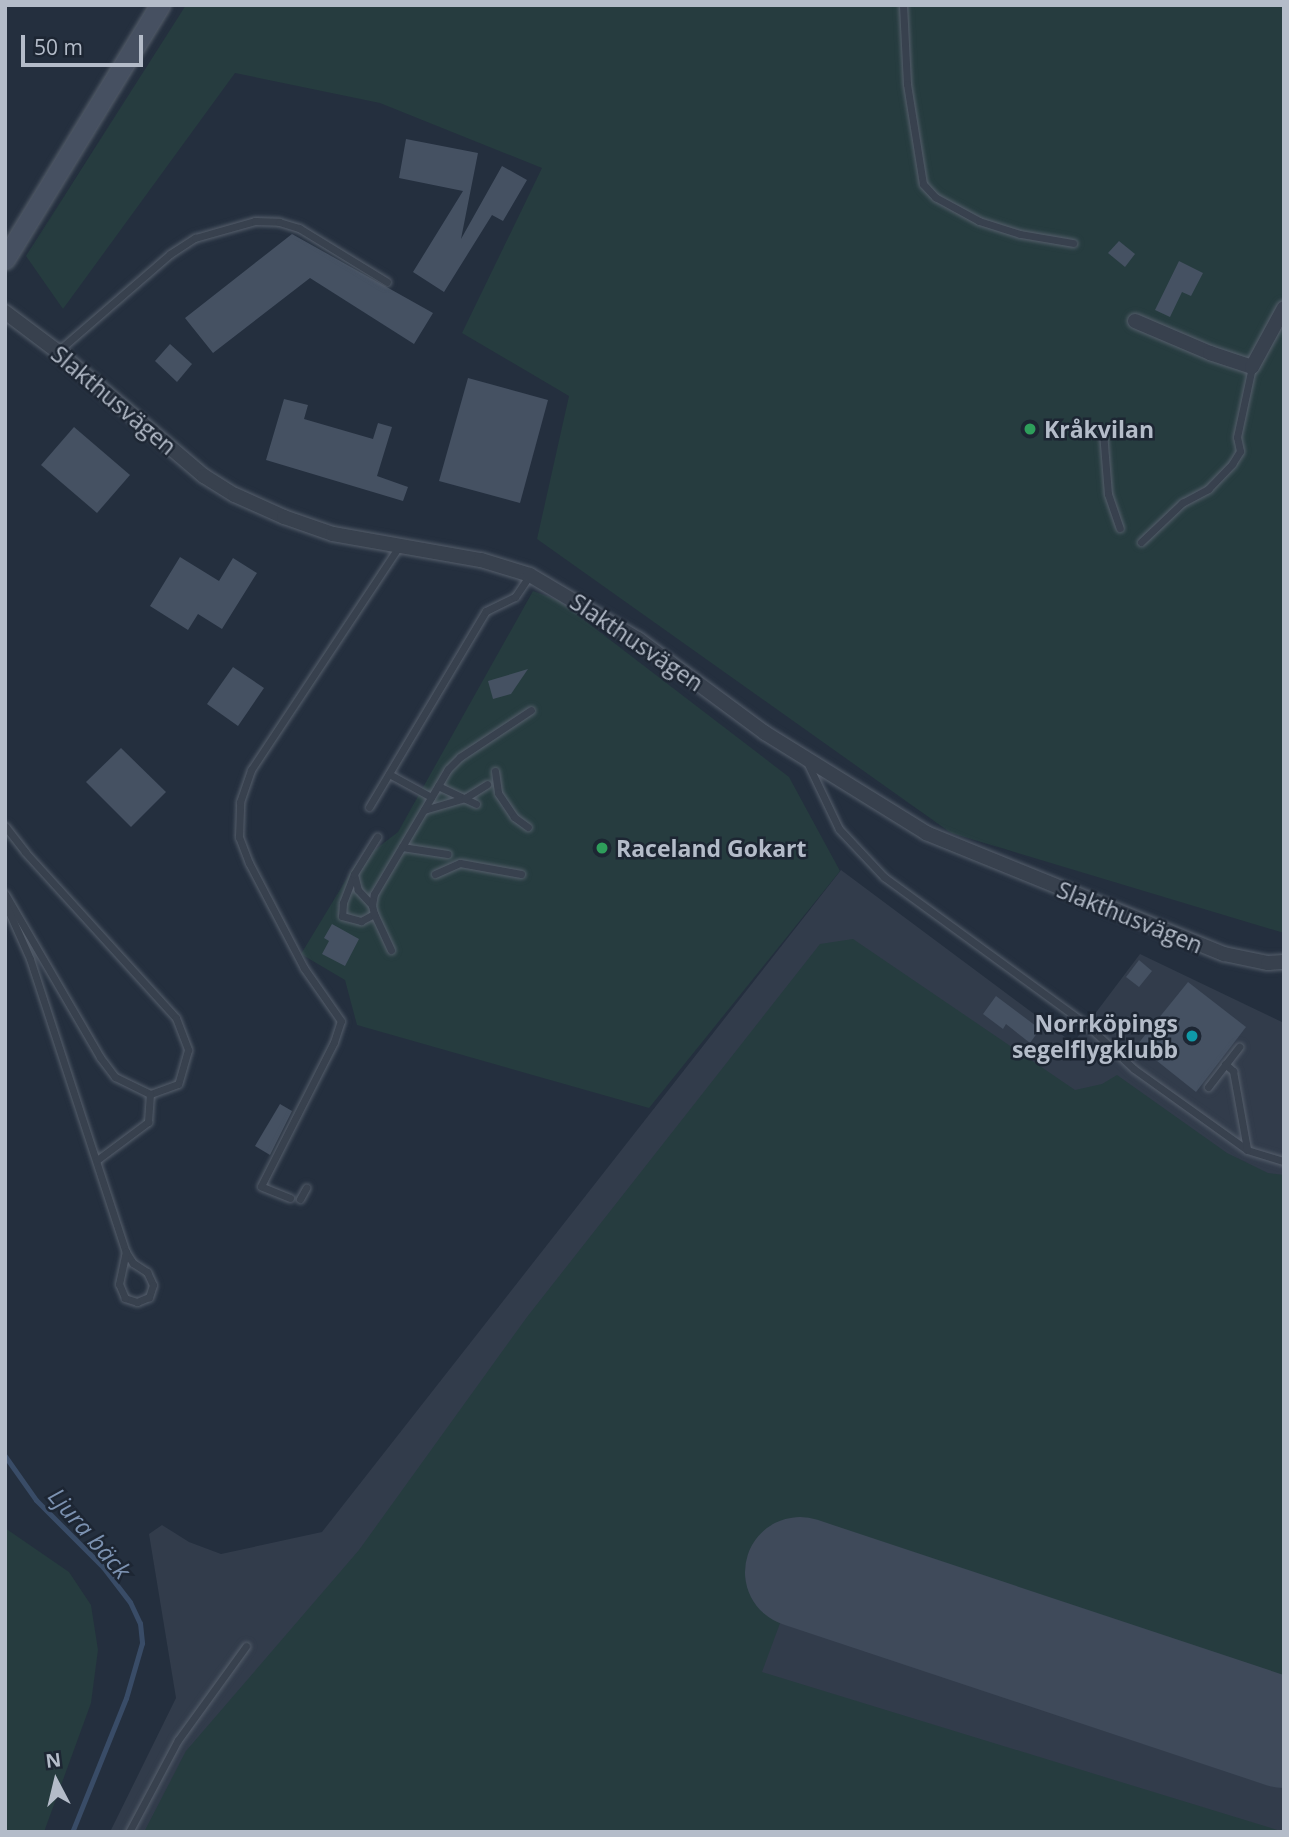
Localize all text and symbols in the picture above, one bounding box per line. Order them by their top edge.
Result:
scale bar [24,21,147,65]
text: 50 m [34,33,83,61]
street label: Slakthusvägen [46,340,182,460]
place label: Kråkvilan [1044,415,1154,443]
marker: Kråkvilan [1022,421,1038,437]
street label: Slakthusvägen [565,587,709,697]
place label: Raceland Gokart [616,834,807,862]
marker: Raceland Gokart [594,840,610,856]
street label: Slakthusvägen [1053,875,1207,959]
place label: Norrköpings segelflygklubb [1012,1009,1178,1063]
marker: Norrköpings segelflygklubb [1184,1028,1200,1044]
water label: Ljura bäck [43,1482,137,1584]
north arrow [21,1746,91,1816]
text: N [44,1746,63,1774]

